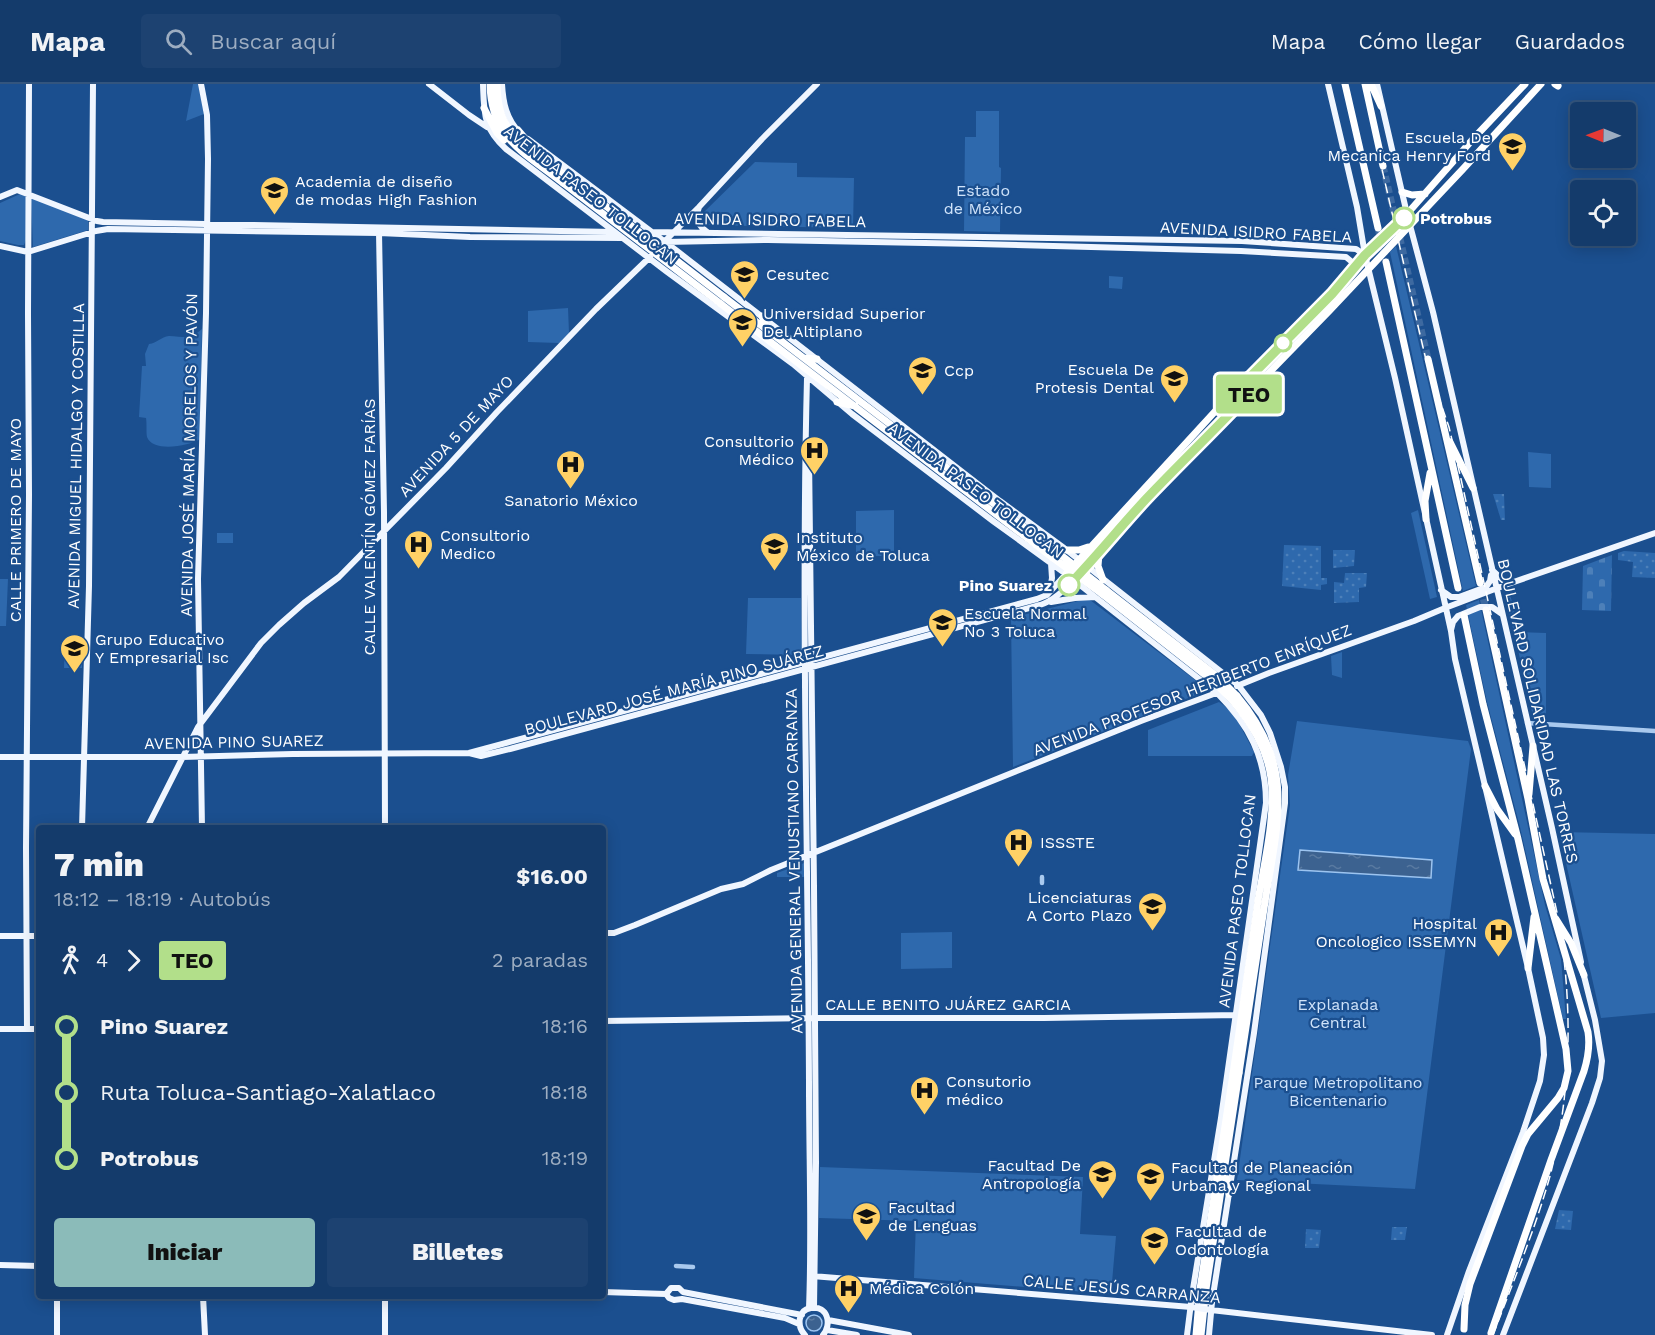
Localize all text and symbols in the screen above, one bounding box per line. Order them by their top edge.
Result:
search box [141,14,561,68]
text: Mapa [30,25,105,58]
icon: search [162,25,195,58]
text: Buscar aquí [210,29,336,54]
text: Mapa [1271,29,1325,54]
text: Cómo llegar [1358,29,1482,54]
text: Guardados [1515,29,1625,54]
north arrow [1570,102,1636,168]
map controls [1570,102,1636,246]
street label: AVENIDA PASEO TOLLOCAN [500,121,682,269]
place label: Escuela De Mecanica Henry Ford [1328,128,1491,165]
school or university icon: Escuela De Mecanica Henry Ford [1496,130,1528,172]
place label: Academia de diseño de modas High Fashion [295,172,478,209]
school or university icon: Academia de diseño de modas High Fashion [258,174,290,216]
button: locate [1570,180,1636,246]
park label: Estado de México [944,181,1022,218]
marker: Potrobus [1393,207,1415,229]
street label: AVENIDA ISIDRO FABELA [674,209,867,231]
place label: Potrobus [1420,209,1492,228]
street label: AVENIDA ISIDRO FABELA [1159,217,1353,247]
school or university icon: Cesutec [729,258,761,300]
place label: Cesutec [766,265,829,284]
street label: AVENIDA JOSÉ MARÍA MORELOS Y PAVÓN [177,293,201,617]
street label: AVENIDA MIGUEL HIDALGO Y COSTILLA [64,302,88,609]
place label: Universidad Superior Del Altiplano [763,304,926,341]
school or university icon: Universidad Superior Del Altiplano [726,306,758,348]
unlabelled marker [1274,334,1292,352]
school or university icon: Ccp [907,354,939,396]
place label: Escuela De Protesis Dental [1035,360,1154,397]
place label: Ccp [944,361,974,380]
school or university icon: Escuela De Protesis Dental [1159,362,1191,404]
street label: AVENIDA 5 DE MAYO [395,371,517,501]
line badge: TEO [1214,374,1284,414]
text: TEO [1228,382,1270,407]
street label: CALLE VALENTÍN GÓMEZ FARÍAS [360,398,379,656]
street label: CALLE PRIMERO DE MAYO [6,418,25,622]
street label: AVENIDA PASEO TOLLOCAN [884,418,1068,562]
place label: Consultorio Médico [704,432,794,469]
hospital icon: Consultorio Médico [799,434,831,476]
hospital icon: Sanatorio México [555,448,587,490]
place label: Sanatorio México [504,491,638,510]
place label: Consultorio Medico [440,526,530,563]
hospital icon: Consultorio Medico [403,528,435,570]
place label: Instituto México de Toluca [796,528,930,565]
school or university icon: Instituto México de Toluca [759,530,791,572]
street label: BOULEVARD SOLIDARIDAD LAS TORRES [1494,557,1582,865]
marker: Pino Suarez [1058,574,1080,596]
place label: Pino Suarez [959,576,1052,595]
place label: Escuela Normal No 3 Toluca [964,604,1087,641]
school or university icon: Escuela Normal No 3 Toluca [927,606,959,648]
street label: AVENIDA PROFESOR HERIBERTO ENRÍQUEZ [1030,620,1354,760]
place label: Grupo Educativo Y Empresarial Isc [95,630,229,667]
school or university icon: Grupo Educativo Y Empresarial Isc [58,632,90,674]
street label: BOULEVARD JOSÉ MARÍA PINO SUÁREZ [522,641,826,739]
street label: AVENIDA GENERAL VENUSTIANO CARRANZA [781,688,807,1034]
street label: AVENIDA PINO SUAREZ [144,731,324,753]
street label: AVENIDA PASEO TOLLOCAN [1214,793,1260,1009]
hospital icon: ISSSTE [1003,826,1035,868]
place label: ISSSTE [1040,833,1095,852]
text: 7 min [54,845,144,884]
text: $16.00 [516,864,588,889]
text: 18:12 – 18:19 · Autobús [54,887,271,911]
place label: Licenciaturas A Corto Plazo [1027,888,1132,925]
school or university icon: Licenciaturas A Corto Plazo [1137,890,1169,932]
place label: Hospital Oncologico ISSEMYN [1316,914,1477,951]
hospital icon: Hospital Oncologico ISSEMYN [1482,916,1514,958]
icon: walk [54,944,87,977]
icon: forward [117,944,150,977]
text: 4 [96,948,108,972]
text: TEO [171,948,214,973]
text: 2 paradas [492,948,588,972]
street label: CALLE BENITO JUÁREZ GARCIA [825,995,1071,1014]
park label: Explanada Central [1298,995,1378,1032]
text: Pino Suarez [100,1014,228,1039]
text: 18:16 [542,1014,588,1038]
place label: Consutorio médico [946,1072,1031,1109]
park label: Parque Metropolitano Bicentenario [1254,1073,1422,1110]
hospital icon: Consutorio médico [909,1074,941,1116]
text: Ruta Toluca-Santiago-Xalatlaco [100,1080,436,1105]
text: 18:18 [542,1080,588,1104]
text: Potrobus [100,1146,199,1171]
text: 18:19 [542,1146,588,1170]
place label: Facultad De Antropología [982,1156,1081,1193]
school or university icon: Facultad De Antropología [1086,1158,1118,1200]
place label: Facultad de Planeación Urbana y Regional [1171,1158,1353,1195]
school or university icon: Facultad de Planeación Urbana y Regional [1134,1160,1166,1202]
place label: Facultad de Lenguas [888,1198,977,1235]
school or university icon: Facultad de Lenguas [851,1200,883,1242]
button: Iniciar [54,1218,315,1287]
button: Billetes [327,1218,588,1287]
place label: Facultad de Odontología [1175,1222,1269,1259]
school or university icon: Facultad de Odontología [1138,1224,1170,1266]
street label: CALLE JESÚS CARRANZA [1022,1271,1222,1307]
hospital icon: Médica Colón [832,1272,864,1314]
place label: Médica Colón [869,1279,974,1298]

